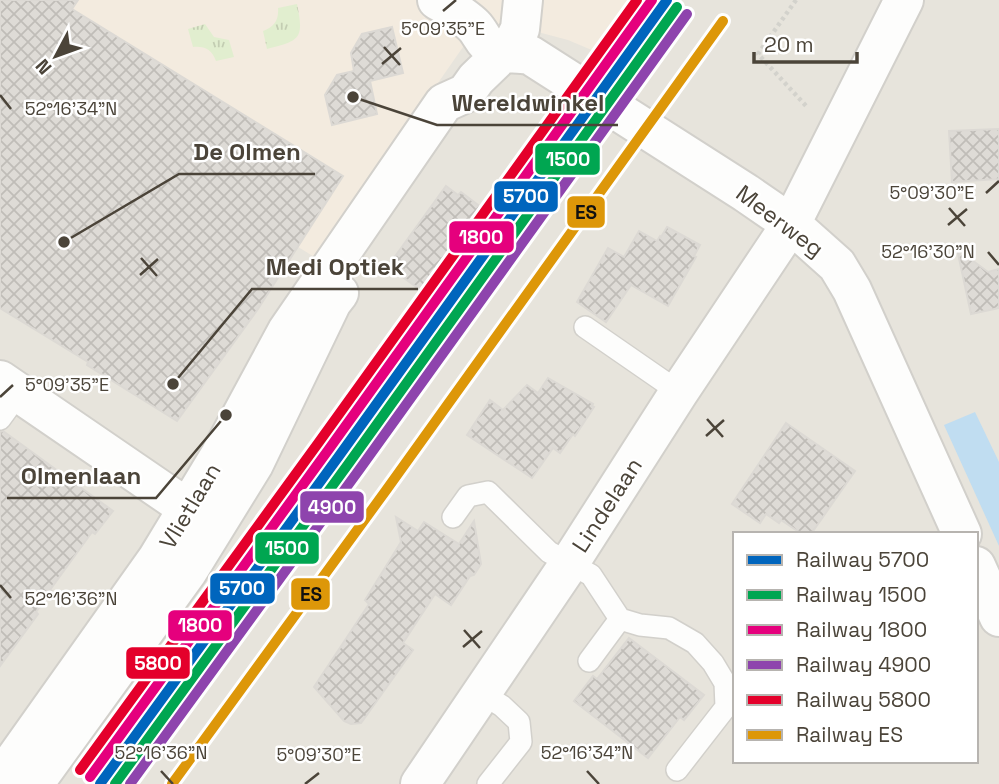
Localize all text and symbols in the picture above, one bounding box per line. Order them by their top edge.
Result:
text: 5°09'35"E [401,17,485,40]
north arrow [21,21,91,91]
scale bar [754,21,857,65]
text: 20 m [764,31,814,58]
text: N [30,54,57,80]
callout: Wereldwinkel [437,80,618,125]
text: Wereldwinkel [452,87,604,118]
text: 52°16'34"N [25,97,117,120]
callout: De Olmen [179,129,315,174]
text: De Olmen [193,136,301,167]
line badge: 1500 [534,142,601,176]
text: 1500 [546,147,590,172]
street label: Meerweg [730,178,830,264]
line badge: 5700 [493,180,559,213]
text: 5°09'30"E [890,181,974,204]
text: 5700 [503,184,549,209]
line badge: ES [566,195,606,229]
text: ES [575,200,597,225]
line badge: 1800 [448,220,515,254]
text: 1800 [459,225,503,250]
text: 52°16'30"N [881,240,975,263]
callout: Medi Optiek [252,244,418,289]
text: Medi Optiek [266,251,405,282]
text: 5°09'35"E [25,373,109,396]
street label: Lindelaan [565,452,649,558]
callout: Olmenlaan [7,453,156,498]
street label: Vlietlaan [153,457,227,555]
text: Olmenlaan [21,460,141,491]
line badge: 4900 [299,490,365,524]
text: 4900 [308,495,356,520]
line badge: 1500 [254,531,320,565]
legend [733,532,978,763]
text: 1500 [265,536,309,561]
text: Railway 5700 [796,546,929,573]
line badge: 5700 [209,572,276,605]
text: 5700 [219,576,265,601]
line badge: ES [290,577,331,611]
text: Railway 1500 [796,581,927,608]
text: ES [300,582,322,607]
text: 52°16'36"N [25,587,117,610]
line badge: 1800 [167,609,233,642]
text: 1800 [178,613,222,638]
text: Railway 1800 [796,616,927,643]
line badge: 5800 [125,646,191,680]
text: 5800 [134,651,182,676]
text: Railway 4900 [796,651,931,678]
text: Railway 5800 [796,686,931,713]
text: Railway ES [796,721,903,748]
text: 52°16'36"N [115,741,207,764]
text: 52°16'34"N [541,741,633,764]
text: 5°09'30"E [277,743,361,766]

